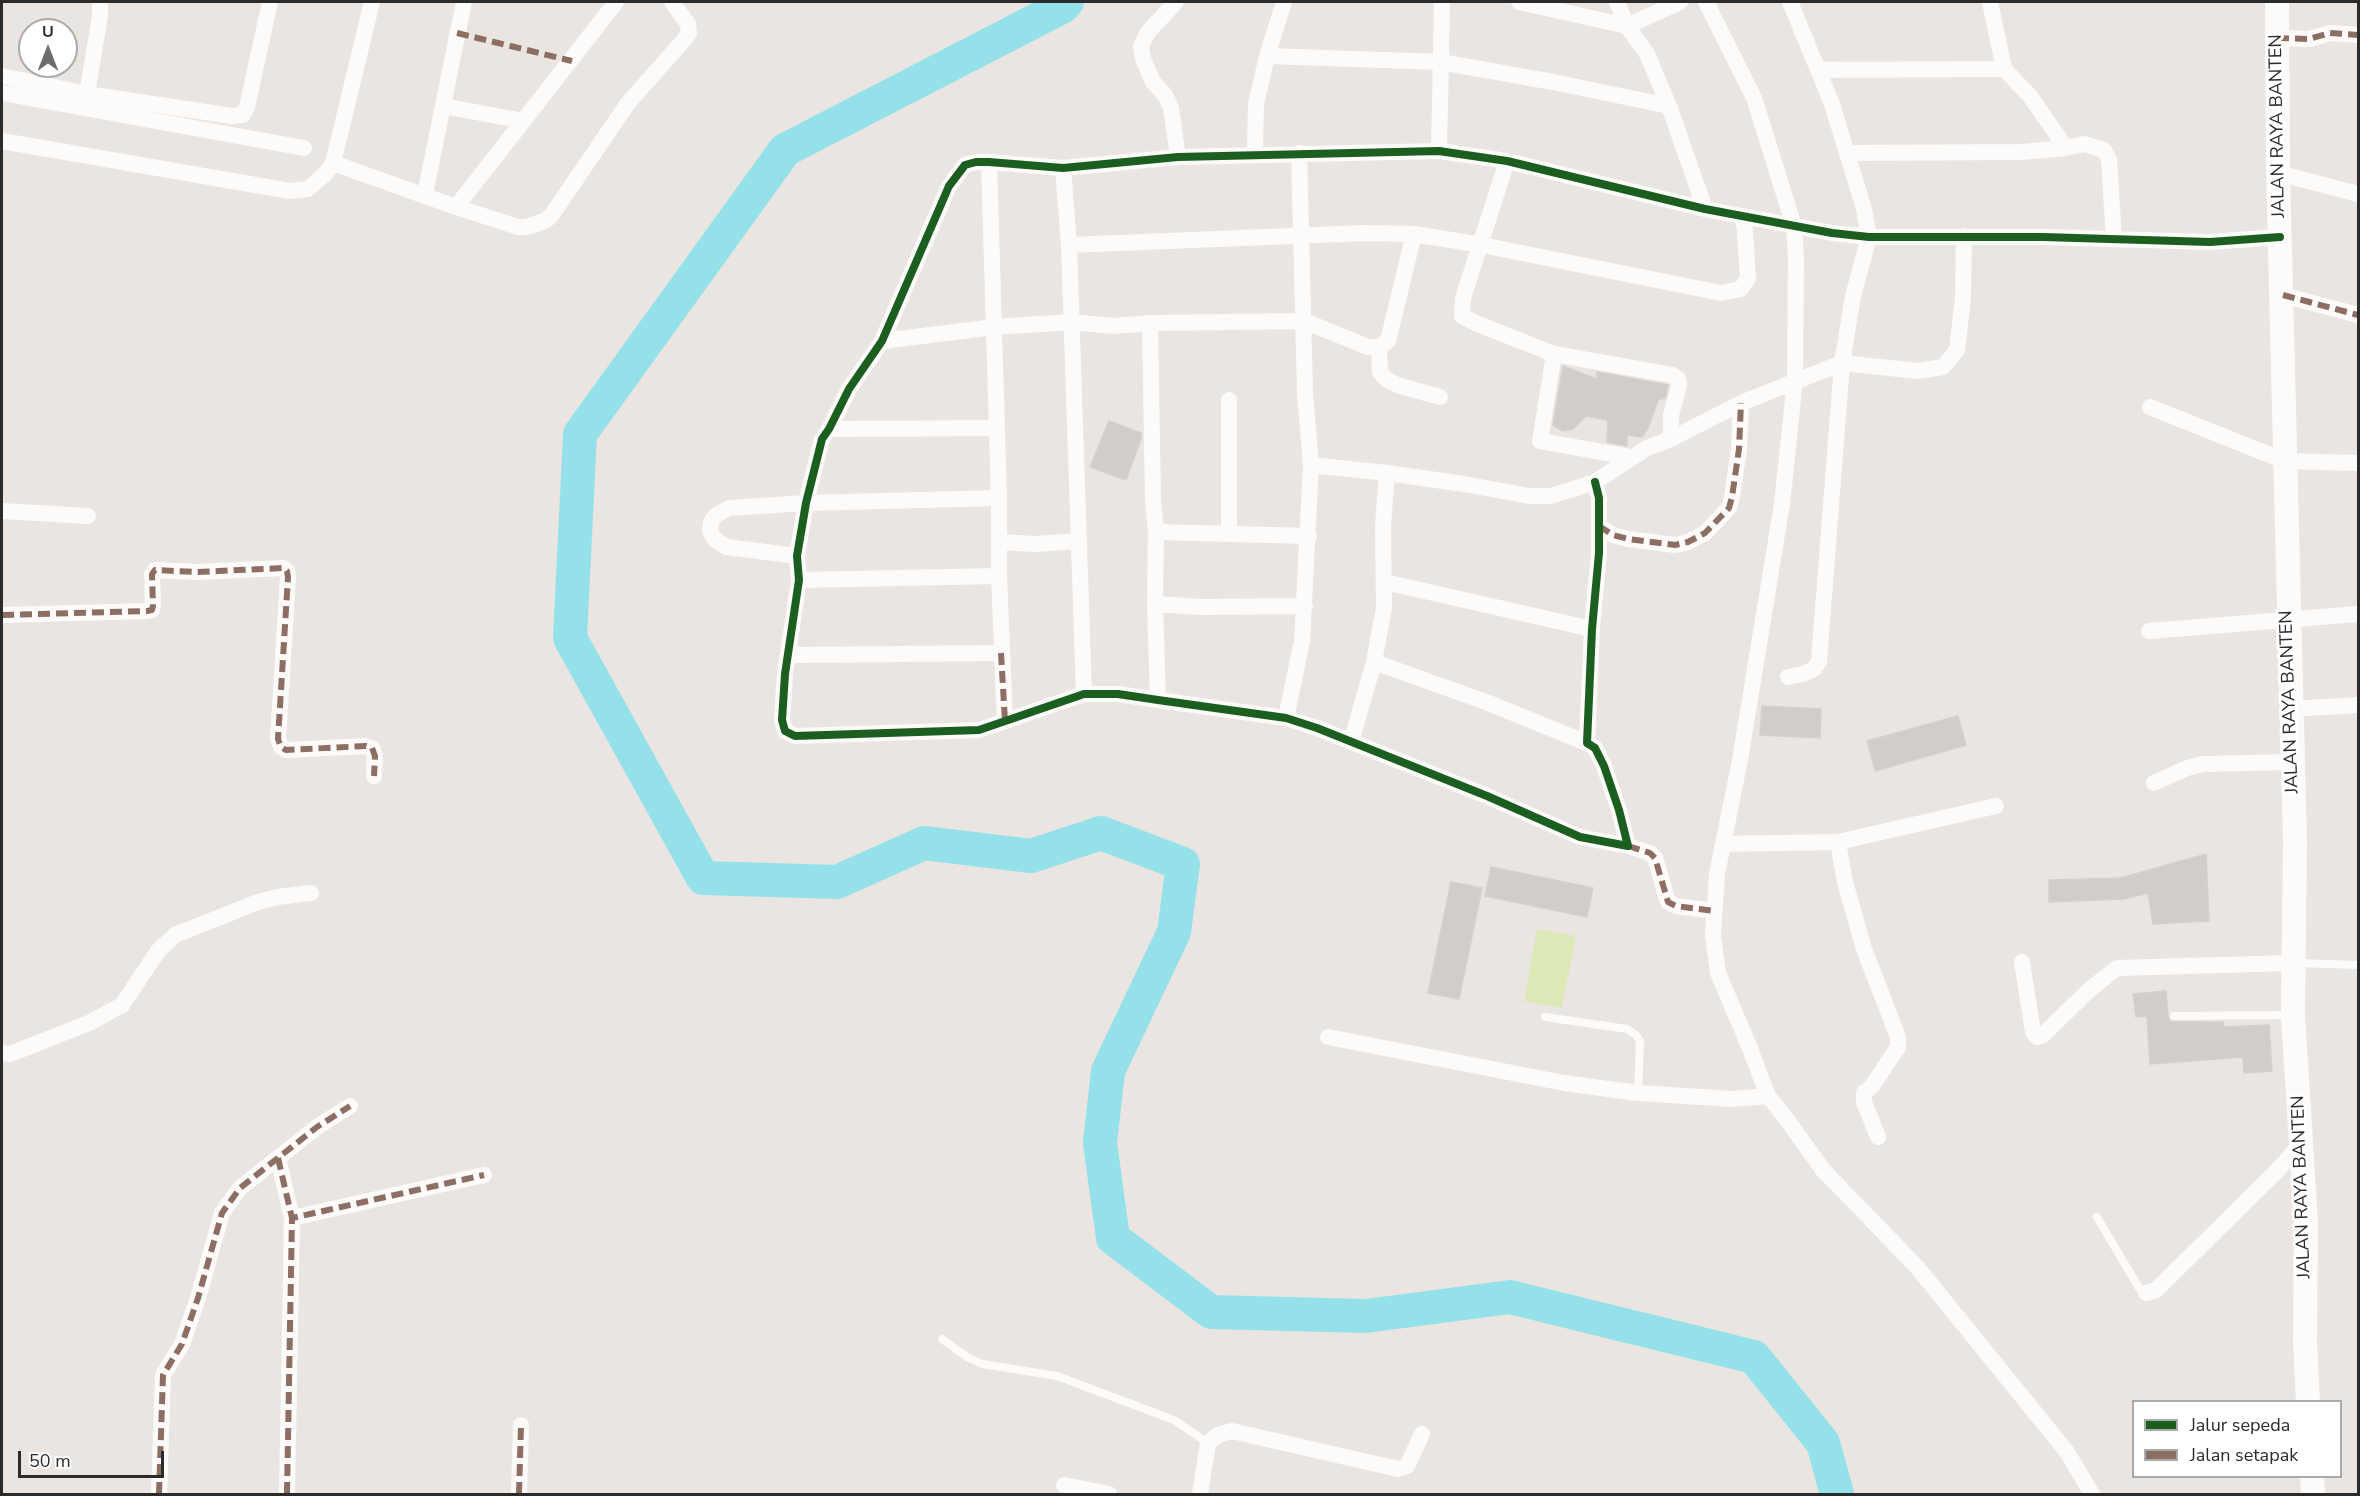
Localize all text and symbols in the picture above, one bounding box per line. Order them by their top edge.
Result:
north arrow [18,18,78,78]
text: U [42,21,54,43]
street label: JALAN RAYA BANTEN [2266,34,2290,218]
street label: JALAN RAYA BANTEN [2276,610,2304,794]
street label: JALAN RAYA BANTEN [2288,1095,2316,1279]
legend [2132,1400,2342,1478]
text: Jalur sepeda [2190,1413,2290,1437]
scale bar [21,1439,166,1477]
text: Jalan setapak [2190,1443,2298,1467]
text: 50 m [29,1449,71,1473]

